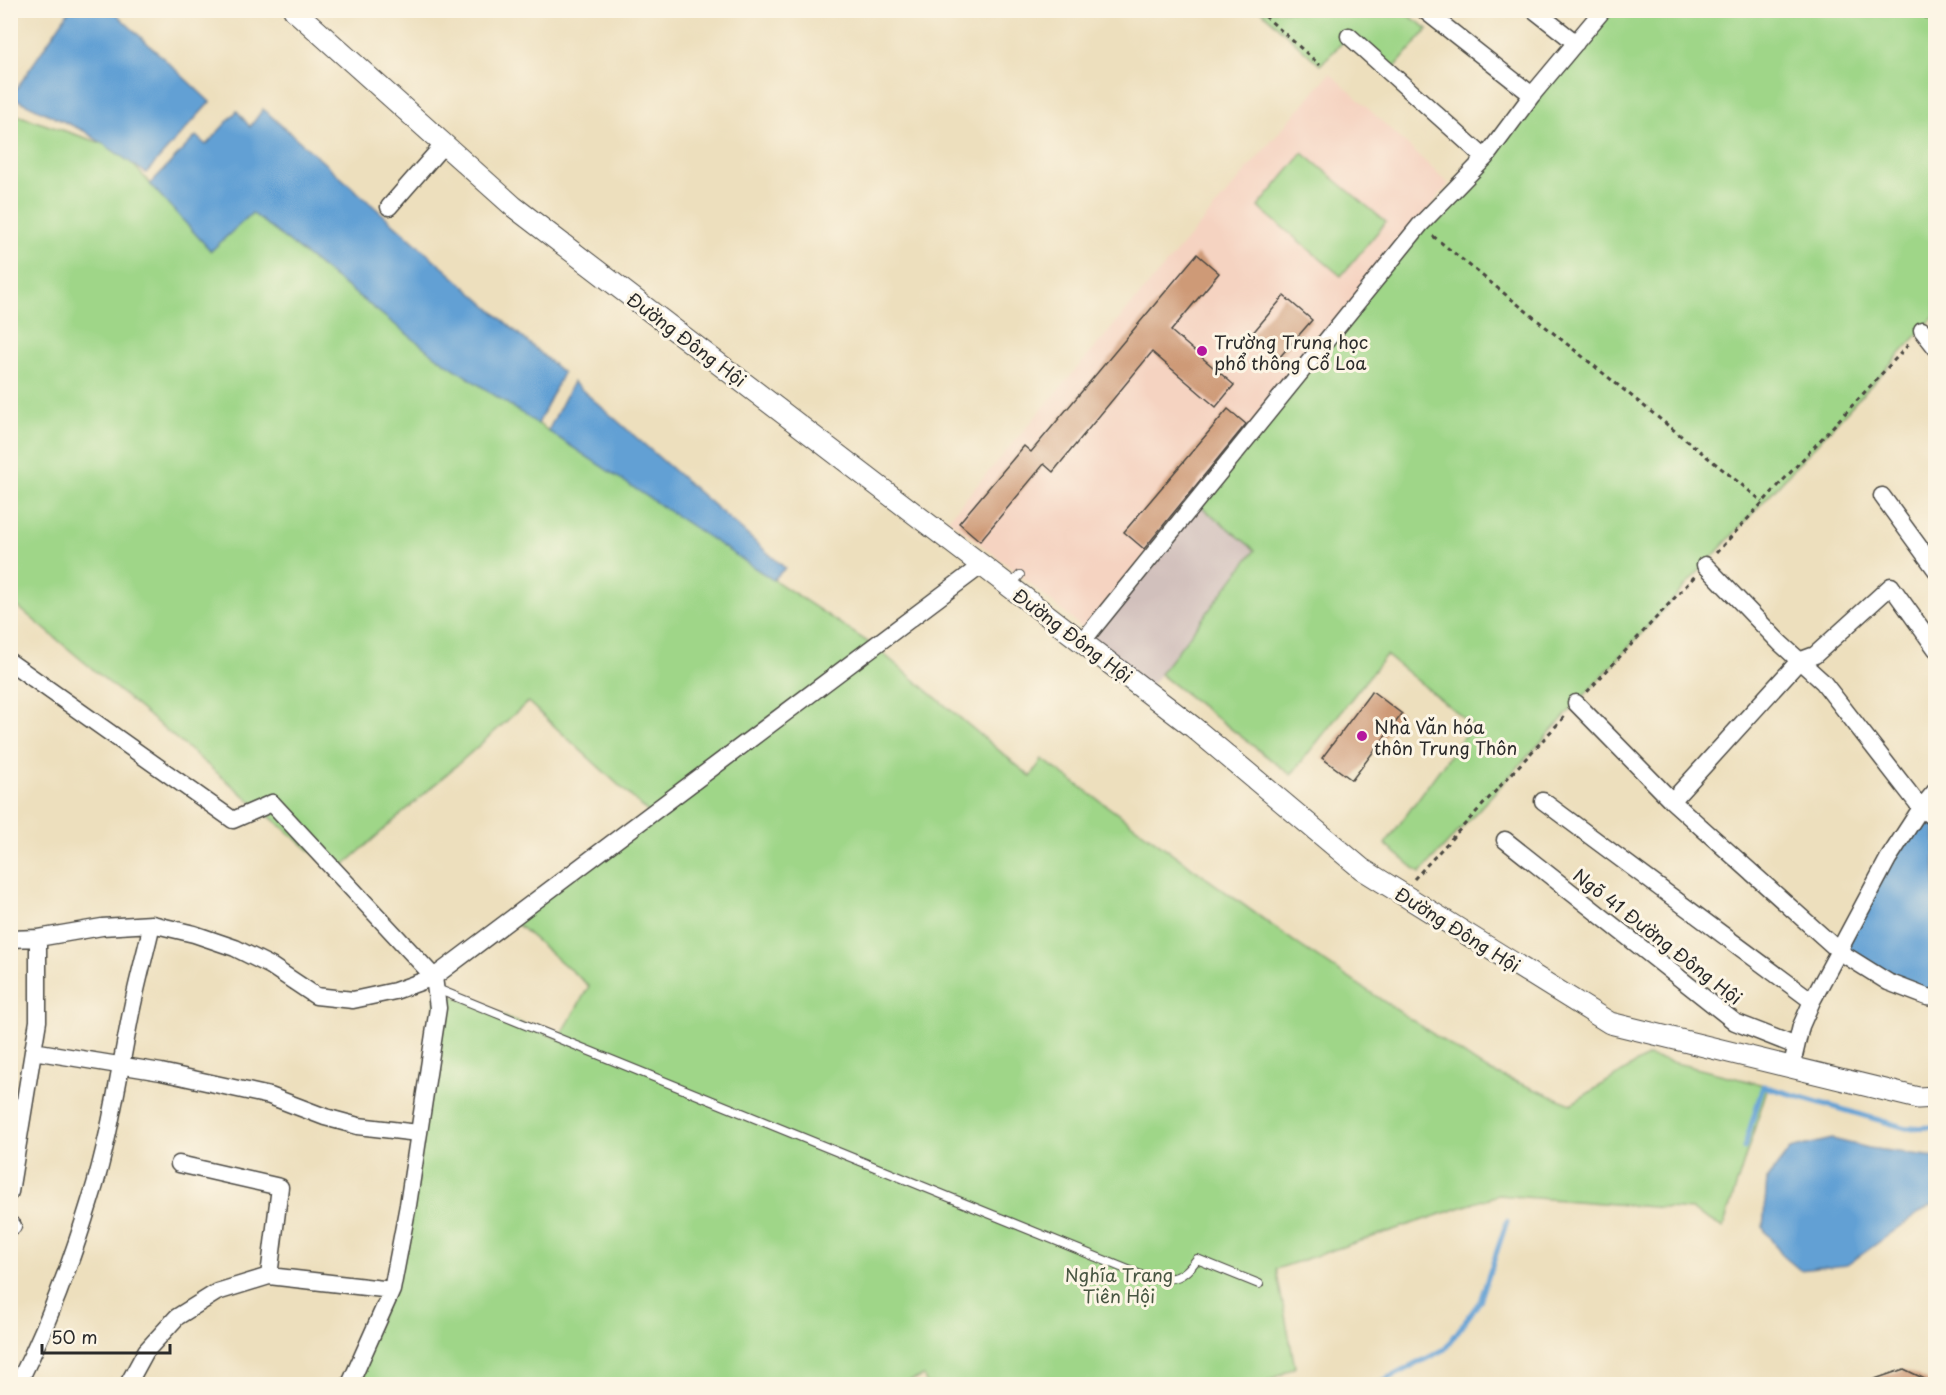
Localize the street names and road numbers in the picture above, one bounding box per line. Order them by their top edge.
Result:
street label: Đường Đông Hội [622,285,752,393]
street label: Đường Đông Hội [1008,581,1138,689]
street label: Ngõ 41 Đường Đông Hội [1568,861,1748,1011]
street label: Đường Đông Hội [1390,880,1526,978]

